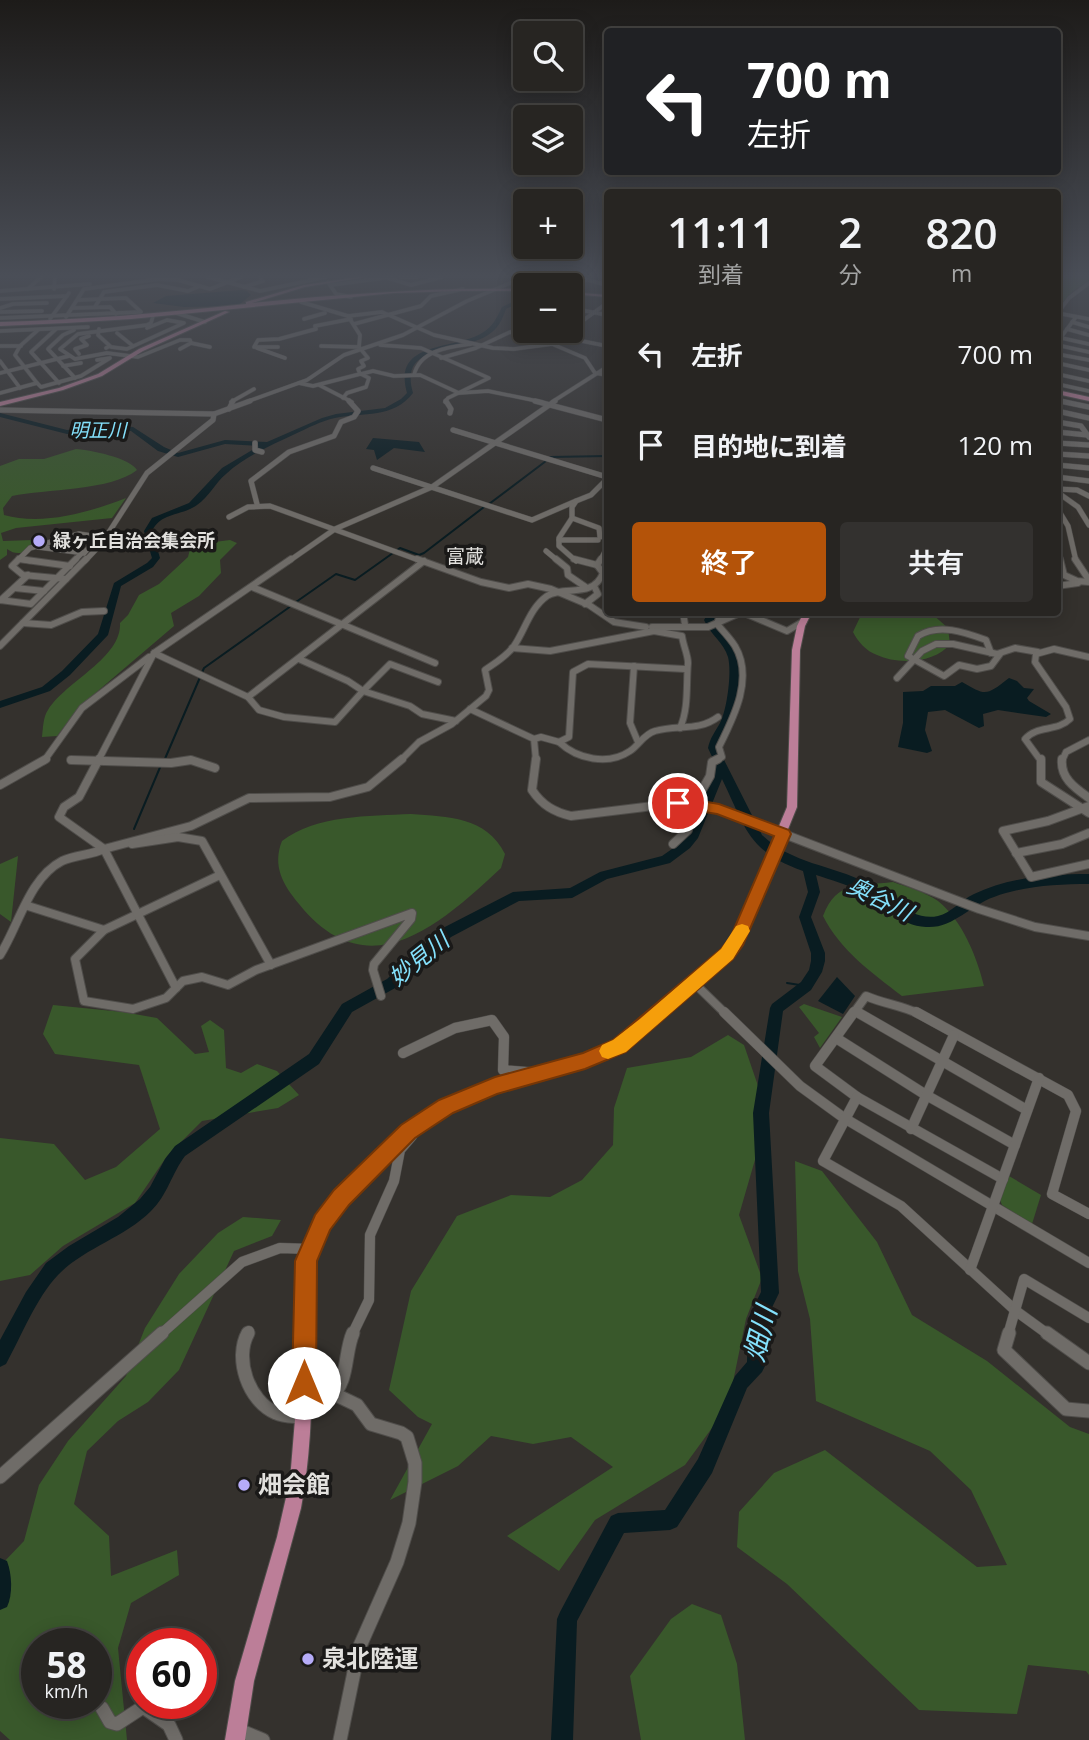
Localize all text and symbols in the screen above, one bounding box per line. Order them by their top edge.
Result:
map controls [513,21,583,343]
button: search [513,21,583,91]
text: 700 m [747,46,892,112]
icon: left [632,56,723,147]
button: layers [513,105,583,175]
text: 左折 [747,112,811,155]
button: + [513,189,583,259]
text: 11:11 [667,203,775,260]
text: 2 [838,203,862,260]
text: 820 [926,204,998,261]
text: m [951,257,972,289]
text: 到着 [698,258,744,290]
text: 分 [839,258,862,290]
button: − [513,273,583,343]
icon: left [632,335,670,373]
text: 700 m [958,336,1033,372]
text: 左折 [691,337,743,373]
water label: 明正川 [69,417,128,443]
icon: arrive [632,426,670,464]
text: 120 m [958,427,1033,463]
text: 目的地に到着 [691,428,847,464]
button: 終了 [632,522,826,602]
button: 共有 [840,522,1033,602]
place label: 緑ヶ丘自治会集会所 [53,528,215,552]
marker: 緑ヶ丘自治会集会所 [31,533,47,549]
district label: 富蔵 [446,543,484,569]
pin [648,773,708,833]
icon: arrive [659,784,697,822]
water label: 奥谷川 [842,869,921,929]
water label: 妙見川 [381,922,458,992]
water label: 畑川 [734,1299,785,1366]
position arrow [267,1346,341,1420]
place label: 畑会館 [258,1467,330,1500]
marker: 畑会館 [236,1477,252,1493]
speed limit sign: 60 [126,1628,217,1719]
text: 58 [46,1641,87,1688]
place label: 泉北陸運 [322,1641,418,1674]
marker: 泉北陸運 [300,1651,316,1667]
text: km/h [45,1679,88,1703]

